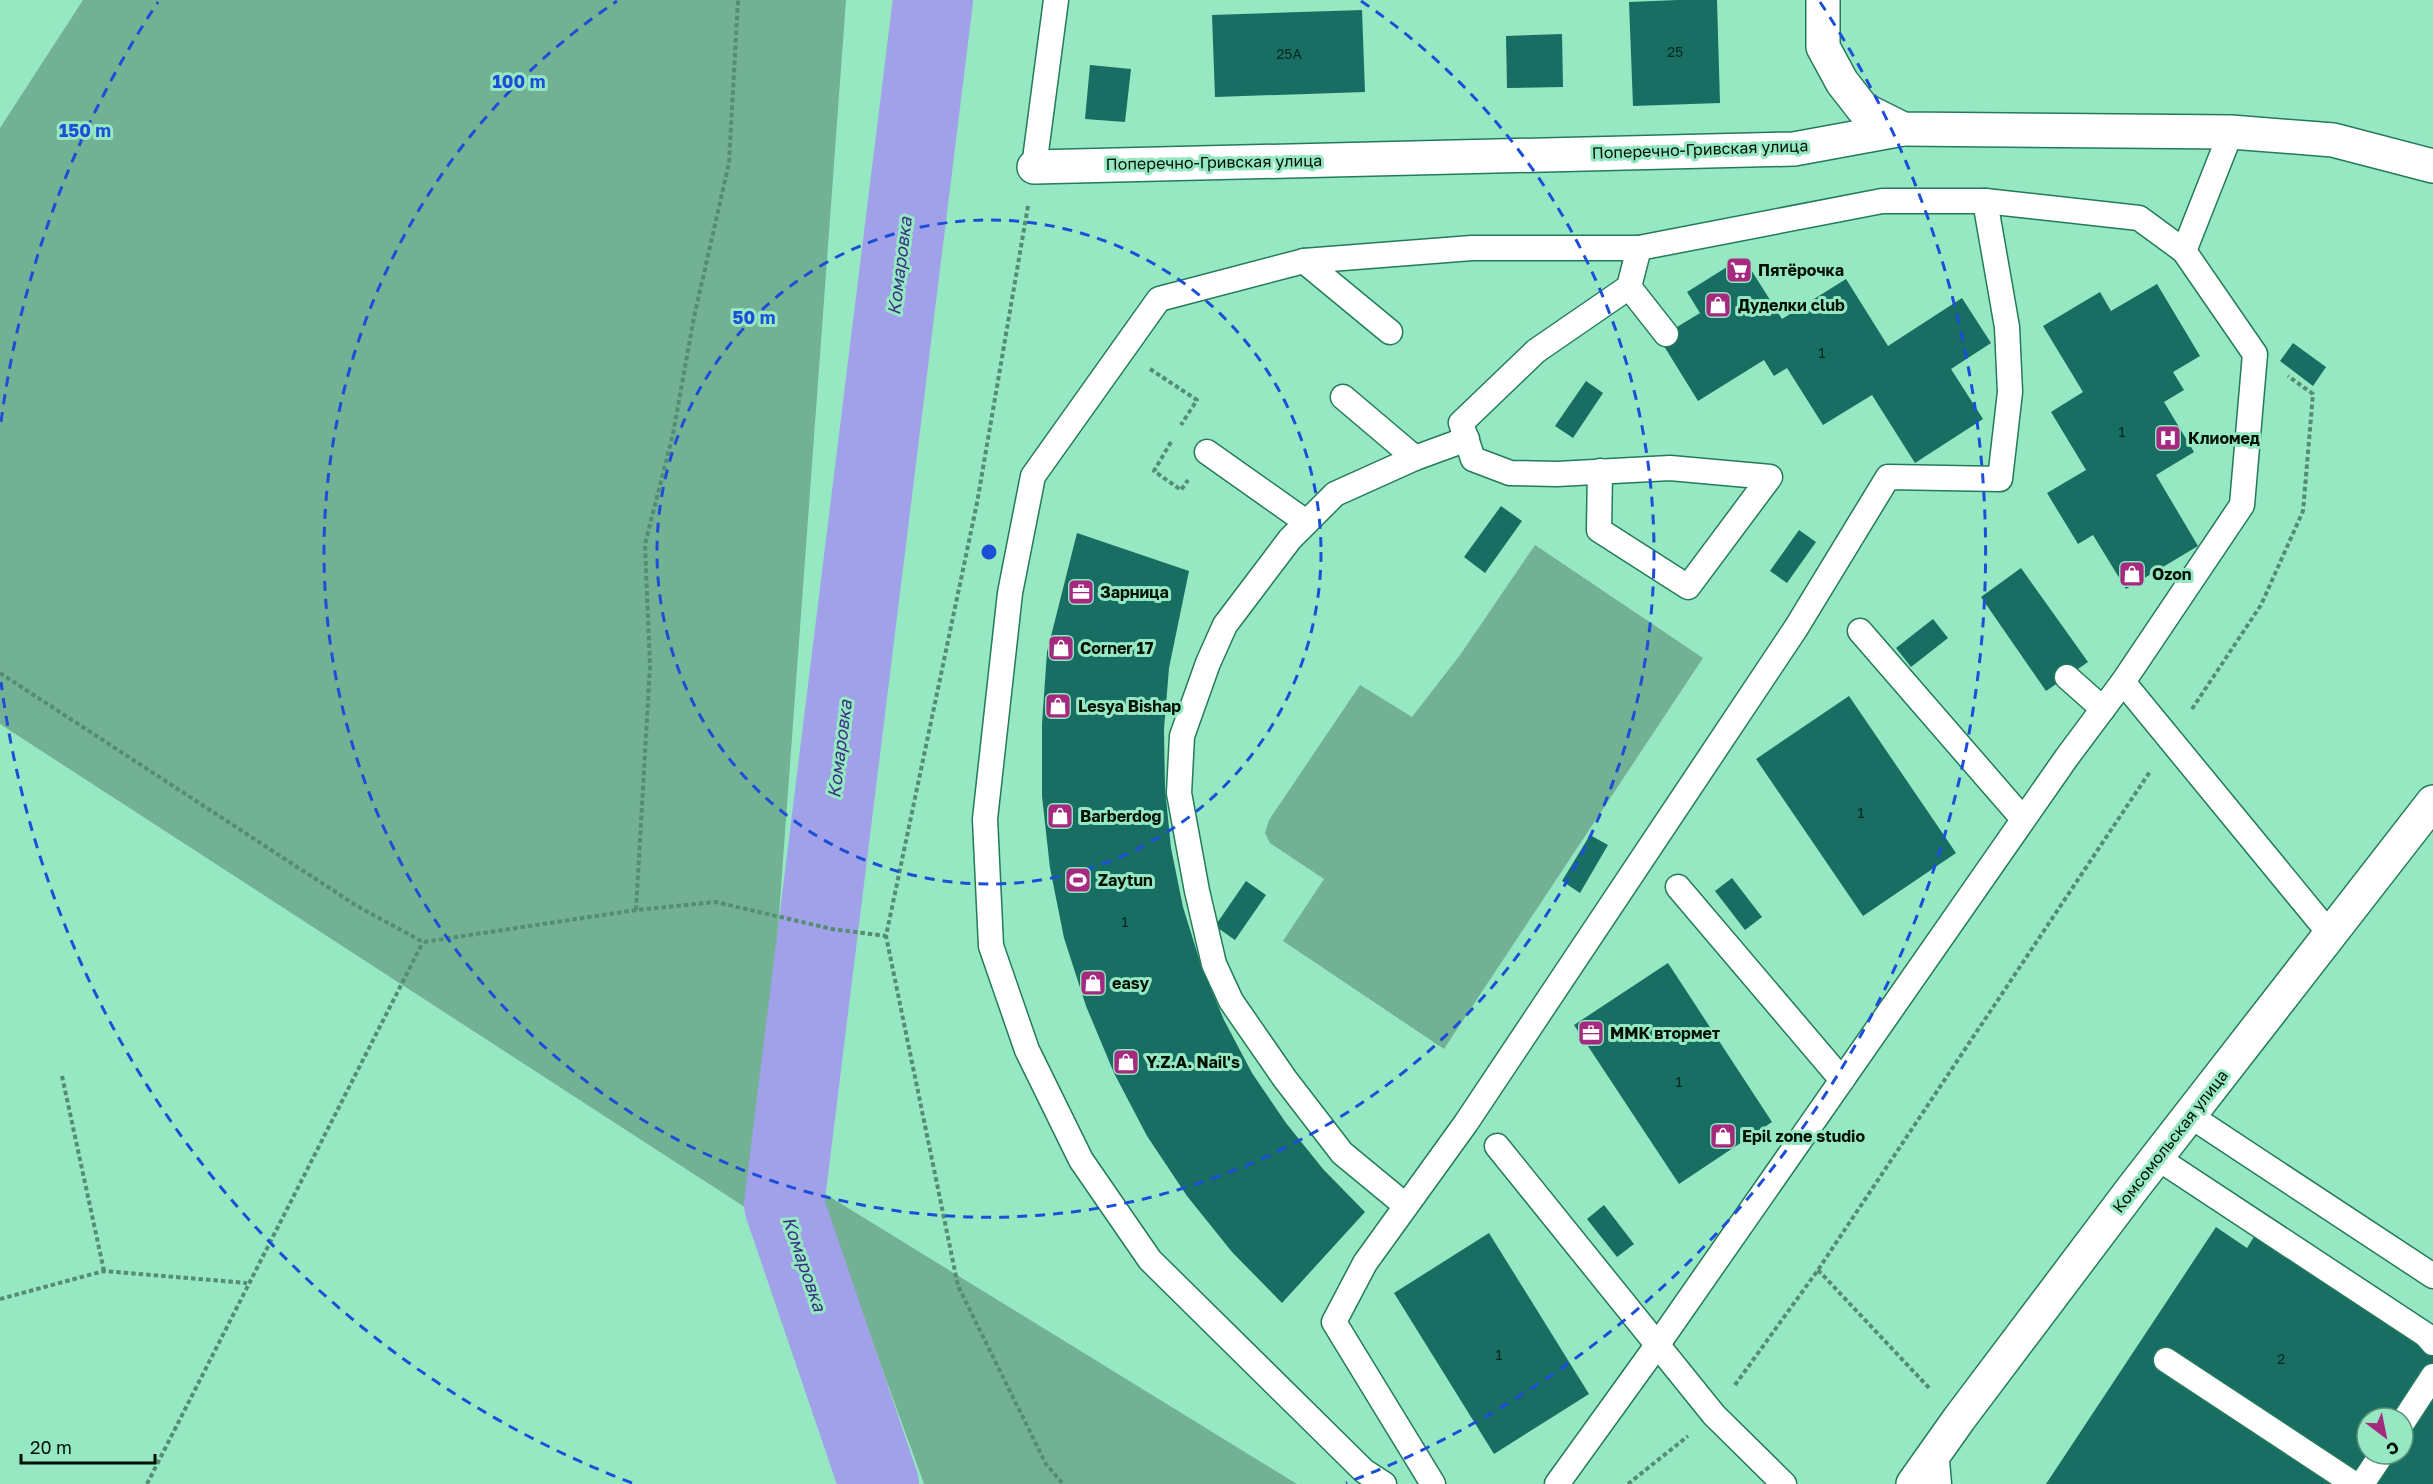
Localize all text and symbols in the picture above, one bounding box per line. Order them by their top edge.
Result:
house number: 25 [1667,43,1683,60]
house number: 25А [1276,45,1302,62]
text: 100 m [493,70,545,92]
text: 150 m [59,119,111,141]
street label: Поперечно-Гривская улица [1591,135,1809,163]
street label: Поперечно-Гривская улица [1106,150,1322,174]
water label: Комаровка [882,215,916,316]
supermarket icon: Пятёрочка [1724,255,1754,285]
place label: Пятёрочка [1758,260,1844,280]
shop icon: Дуделки club [1703,290,1733,320]
place label: Дуделки club [1738,295,1845,315]
text: 50 m [733,306,775,328]
house number: 1 [1819,344,1826,361]
house number: 1 [2119,423,2126,440]
hospital icon: Клиомед [2153,423,2183,453]
place label: Клиомед [2188,428,2260,448]
centre of rings [979,542,999,562]
shop icon: Ozon [2117,559,2147,589]
place label: Ozon [2152,564,2192,584]
office icon: Зарница [1066,577,1096,607]
place label: Зарница [1100,582,1169,602]
shop icon: Corner 17 [1046,633,1076,663]
place label: Corner 17 [1080,638,1154,658]
shop icon: Lesya Bishap [1043,691,1073,721]
place label: Lesya Bishap [1078,696,1181,716]
water label: Комаровка [822,698,856,799]
shop icon: Barberdog [1045,801,1075,831]
house number: 1 [1858,804,1865,821]
place label: Barberdog [1080,806,1162,826]
sports icon: Zaytun [1063,865,1093,895]
place label: Zaytun [1098,870,1153,890]
house number: 1 [1122,913,1129,930]
shop icon: easy [1078,968,1108,998]
place label: easy [1112,973,1150,993]
office icon: ММК втормет [1576,1018,1606,1048]
place label: ММК втормет [1610,1023,1720,1043]
shop icon: Y.Z.A. Nail's [1111,1047,1141,1077]
place label: Y.Z.A. Nail's [1146,1052,1240,1072]
street label: Комсомольская улица [2108,1065,2232,1217]
house number: 1 [1676,1073,1683,1090]
shop icon: Epil zone studio [1708,1121,1738,1151]
place label: Epil zone studio [1742,1126,1865,1146]
water label: Комаровка [779,1213,832,1315]
house number: 1 [1496,1346,1503,1363]
house number: 2 [2277,1350,2285,1367]
north arrow [2355,1406,2415,1466]
scale bar [21,1427,154,1465]
text: 20 m [30,1436,72,1458]
text: С [2383,1437,2403,1460]

